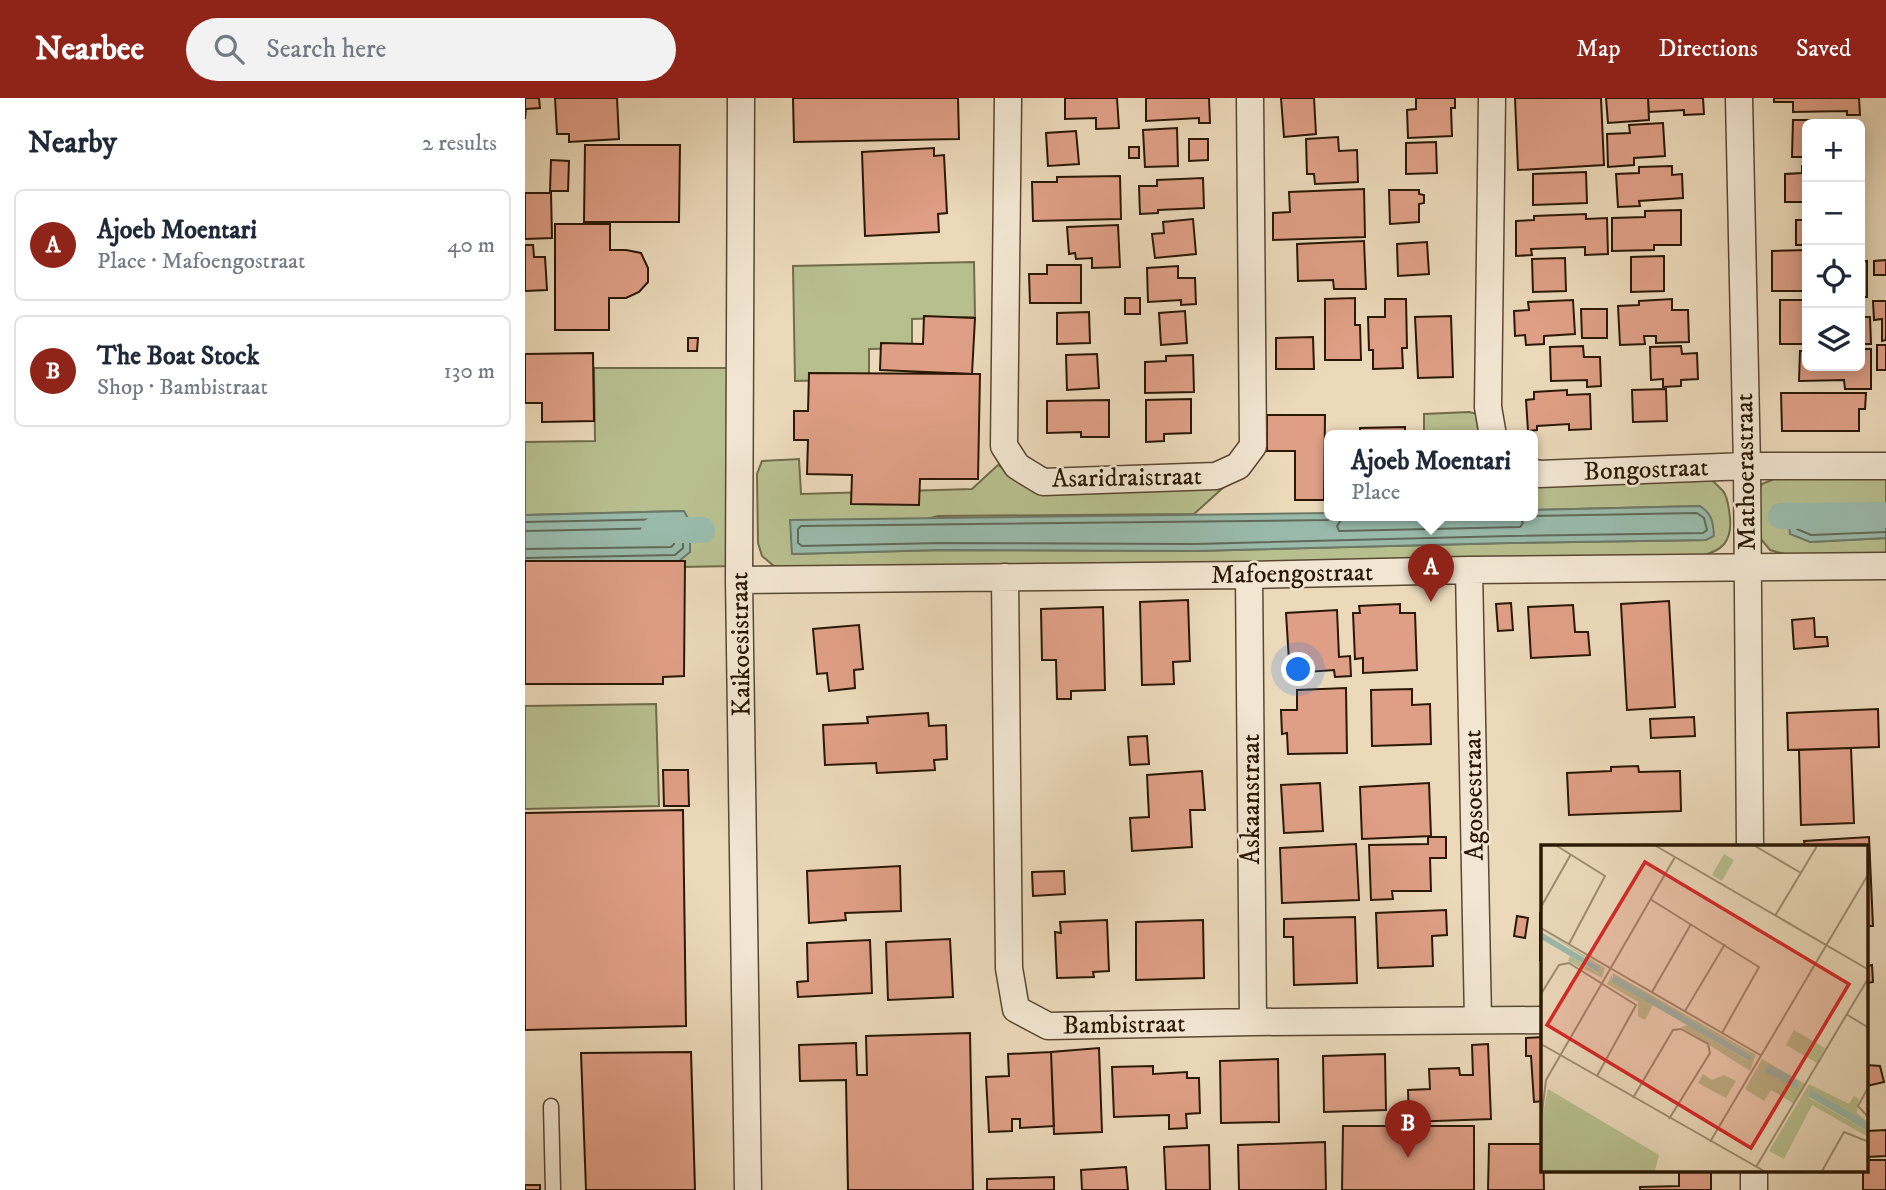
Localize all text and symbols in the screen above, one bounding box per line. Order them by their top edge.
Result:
search box [186,18,676,81]
text: Nearbee [35,29,144,70]
icon: search [210,30,248,68]
text: Search here [266,33,386,66]
text: Map [1576,34,1621,64]
text: Directions [1659,34,1758,64]
text: Saved [1796,34,1851,64]
map controls [1802,119,1865,371]
button: + [1802,119,1865,182]
text: Nearby [28,125,117,162]
text: 2 results [422,129,497,158]
button: − [1802,182,1865,245]
text: Ajoeb Moentari [97,214,257,247]
text: A [46,231,60,260]
text: 40 m [447,231,495,260]
button: locate [1802,245,1865,308]
text: Place · Mafoengostraat [97,247,305,276]
button: layers [1802,308,1865,371]
text: The Boat Stock [97,340,259,373]
text: B [46,357,60,386]
text: 130 m [443,357,495,386]
text: Shop · Bambistraat [97,373,268,402]
street label: Mathoerastraat [1728,393,1764,551]
popup [1324,430,1538,521]
text: Ajoeb Moentari [1351,445,1511,478]
street label: Bongostraat [1583,451,1709,489]
street label: Asaridraistraat [1052,460,1202,496]
text: Place [1351,478,1400,507]
pin: A [1408,544,1454,602]
street label: Mafoengostraat [1211,556,1373,592]
street label: Kaikoesistraat [723,571,759,717]
your location [1281,652,1315,686]
street label: Agosoestraat [1456,729,1492,861]
street label: Askaanstraat [1235,734,1268,864]
inset map [1541,845,1869,1172]
street label: Bambistraat [1062,1007,1186,1043]
pin: B [1385,1100,1431,1158]

